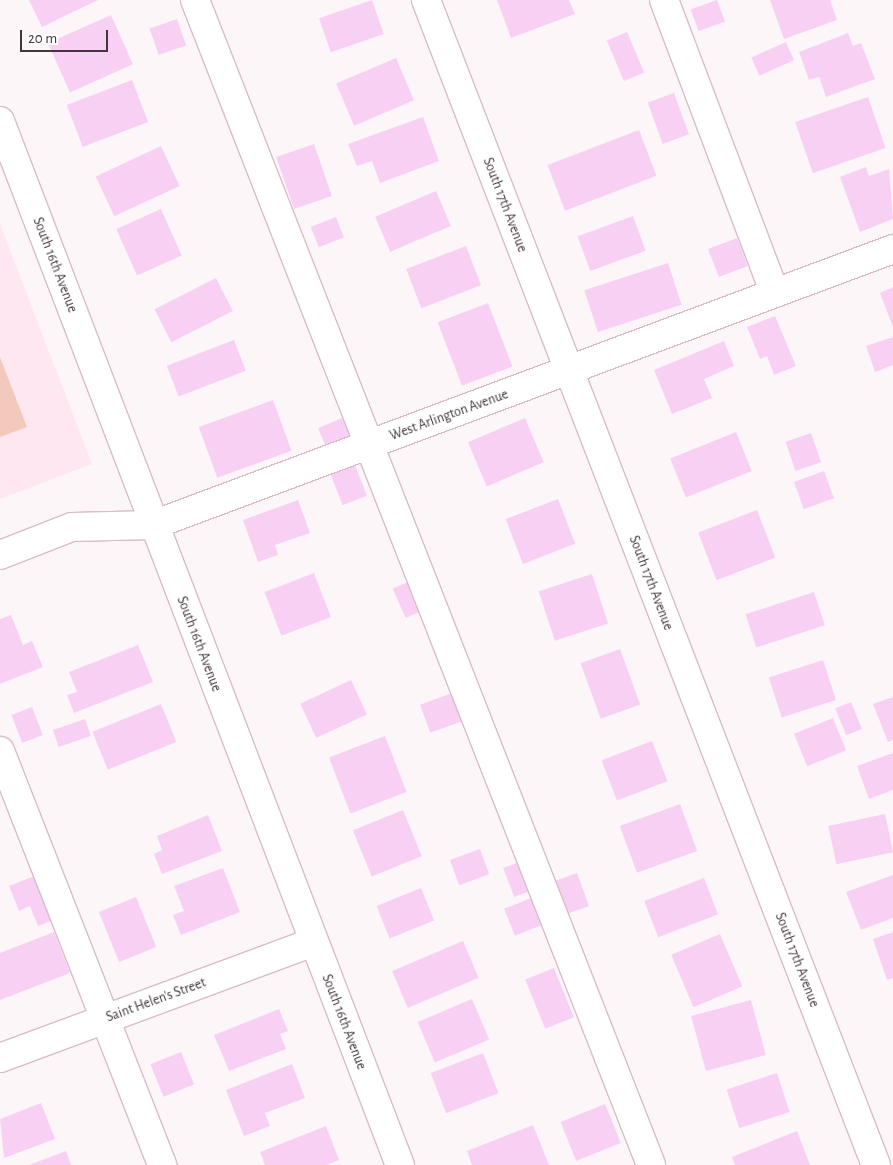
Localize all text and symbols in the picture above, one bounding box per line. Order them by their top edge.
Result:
scale bar [22,20,110,52]
text: 20 m [28,31,57,46]
street label: South 17th Avenue [479,155,531,255]
street label: South 16th Avenue [29,215,81,315]
street label: West Arlington Avenue [387,386,511,444]
street label: South 17th Avenue [625,533,677,633]
street label: South 16th Avenue [173,594,225,694]
street label: South 17th Avenue [771,910,823,1010]
street label: South 16th Avenue [318,972,370,1072]
street label: Saint Helen's Street [104,974,208,1026]

